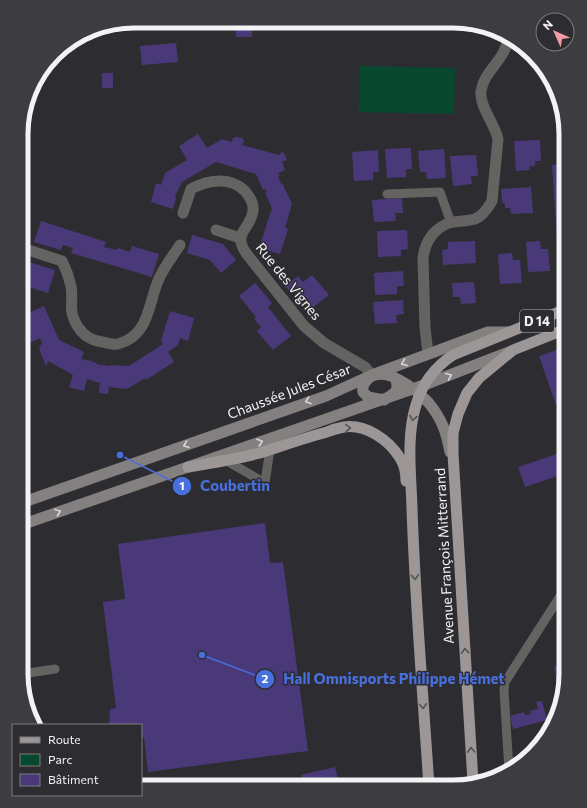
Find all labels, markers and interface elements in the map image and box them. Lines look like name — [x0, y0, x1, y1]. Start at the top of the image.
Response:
north arrow — [535, 12, 575, 52]
text: N — [540, 17, 555, 32]
street label: Rue des Vignes — [253, 239, 325, 323]
road number: D 14 — [520, 310, 554, 332]
one-way arrow — [401, 358, 408, 366]
street label: Chaussée Jules César — [225, 359, 354, 422]
one-way arrow — [445, 372, 452, 380]
one-way arrow — [305, 397, 312, 405]
one-way arrow — [409, 415, 418, 422]
one-way arrow — [345, 423, 351, 432]
one-way arrow — [257, 439, 264, 447]
one-way arrow — [183, 440, 190, 449]
street label: Avenue François Mitterrand — [431, 468, 457, 644]
callout: Coubertin — [172, 472, 278, 499]
text: Coubertin — [200, 476, 270, 494]
text: 1 — [179, 478, 185, 492]
one-way arrow — [54, 508, 61, 517]
one-way arrow — [411, 574, 420, 580]
one-way arrow — [460, 648, 469, 654]
callout: Hall Omnisports Philippe Hémet — [255, 665, 512, 692]
text: Hall Omnisports Philippe Hémet — [283, 669, 505, 687]
text: 2 — [262, 671, 269, 685]
one-way arrow — [419, 703, 428, 709]
legend — [12, 724, 142, 796]
text: Route — [48, 732, 81, 746]
one-way arrow — [466, 747, 475, 753]
text: Parc — [48, 752, 72, 766]
text: Bâtiment — [48, 772, 99, 786]

